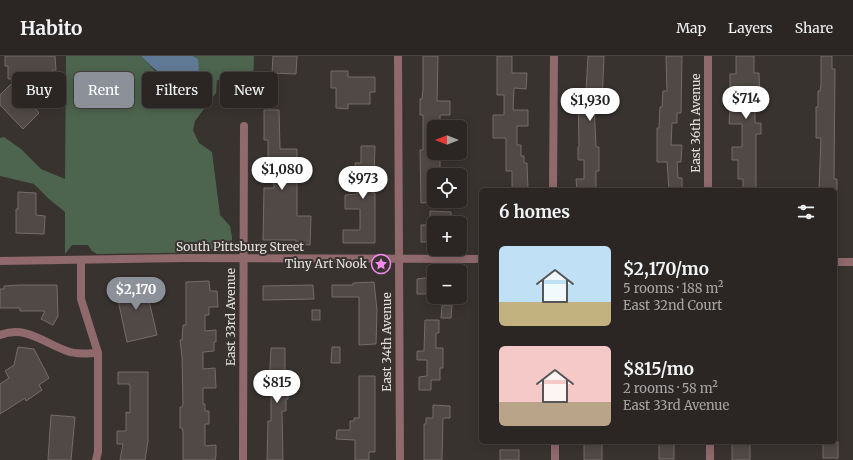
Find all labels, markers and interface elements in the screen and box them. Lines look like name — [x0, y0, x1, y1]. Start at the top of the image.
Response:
text: Habito — [20, 16, 82, 40]
text: Map — [676, 19, 706, 37]
text: Layers — [728, 19, 773, 37]
text: Share — [795, 19, 833, 37]
chip: Buy — [12, 72, 66, 108]
chip: Rent — [74, 72, 134, 108]
chip: Filters — [142, 72, 212, 108]
chip: New — [220, 72, 278, 108]
street label: East 36th Avenue — [688, 73, 703, 173]
pin: $714 — [722, 86, 770, 120]
pin: $1,930 — [557, 88, 623, 122]
text: $714 — [731, 90, 761, 107]
text: $1,930 — [570, 92, 610, 109]
north arrow — [427, 120, 467, 160]
map controls — [427, 120, 467, 304]
pin: $1,080 — [249, 157, 315, 191]
text: $1,080 — [261, 161, 303, 178]
pin: $973 — [339, 166, 387, 200]
button: locate — [427, 168, 467, 208]
text: $973 — [348, 170, 378, 187]
text: 6 homes — [499, 201, 570, 223]
icon: filters — [795, 201, 817, 223]
button: + — [427, 216, 467, 256]
street label: South Pittsburg Street — [176, 239, 304, 254]
place icon: Tiny Art Nook — [370, 253, 392, 275]
place label: Tiny Art Nook — [285, 256, 367, 271]
text: $2,170/mo — [623, 258, 709, 280]
icon: home — [531, 262, 579, 310]
button: − — [427, 264, 467, 304]
street label: East 33rd Avenue — [223, 268, 238, 366]
pin: $2,170 — [103, 277, 169, 311]
text: 5 rooms · 188 m² — [623, 280, 723, 297]
text: $2,170 — [116, 281, 156, 298]
street label: East 34th Avenue — [379, 292, 394, 392]
text: East 32nd Court — [623, 297, 722, 314]
text: $815/mo — [623, 358, 694, 380]
icon: home — [531, 362, 579, 410]
pin: $815 — [253, 370, 301, 404]
text: $815 — [262, 374, 292, 391]
text: 2 rooms · 58 m² — [623, 380, 718, 397]
text: East 33rd Avenue — [623, 397, 729, 414]

